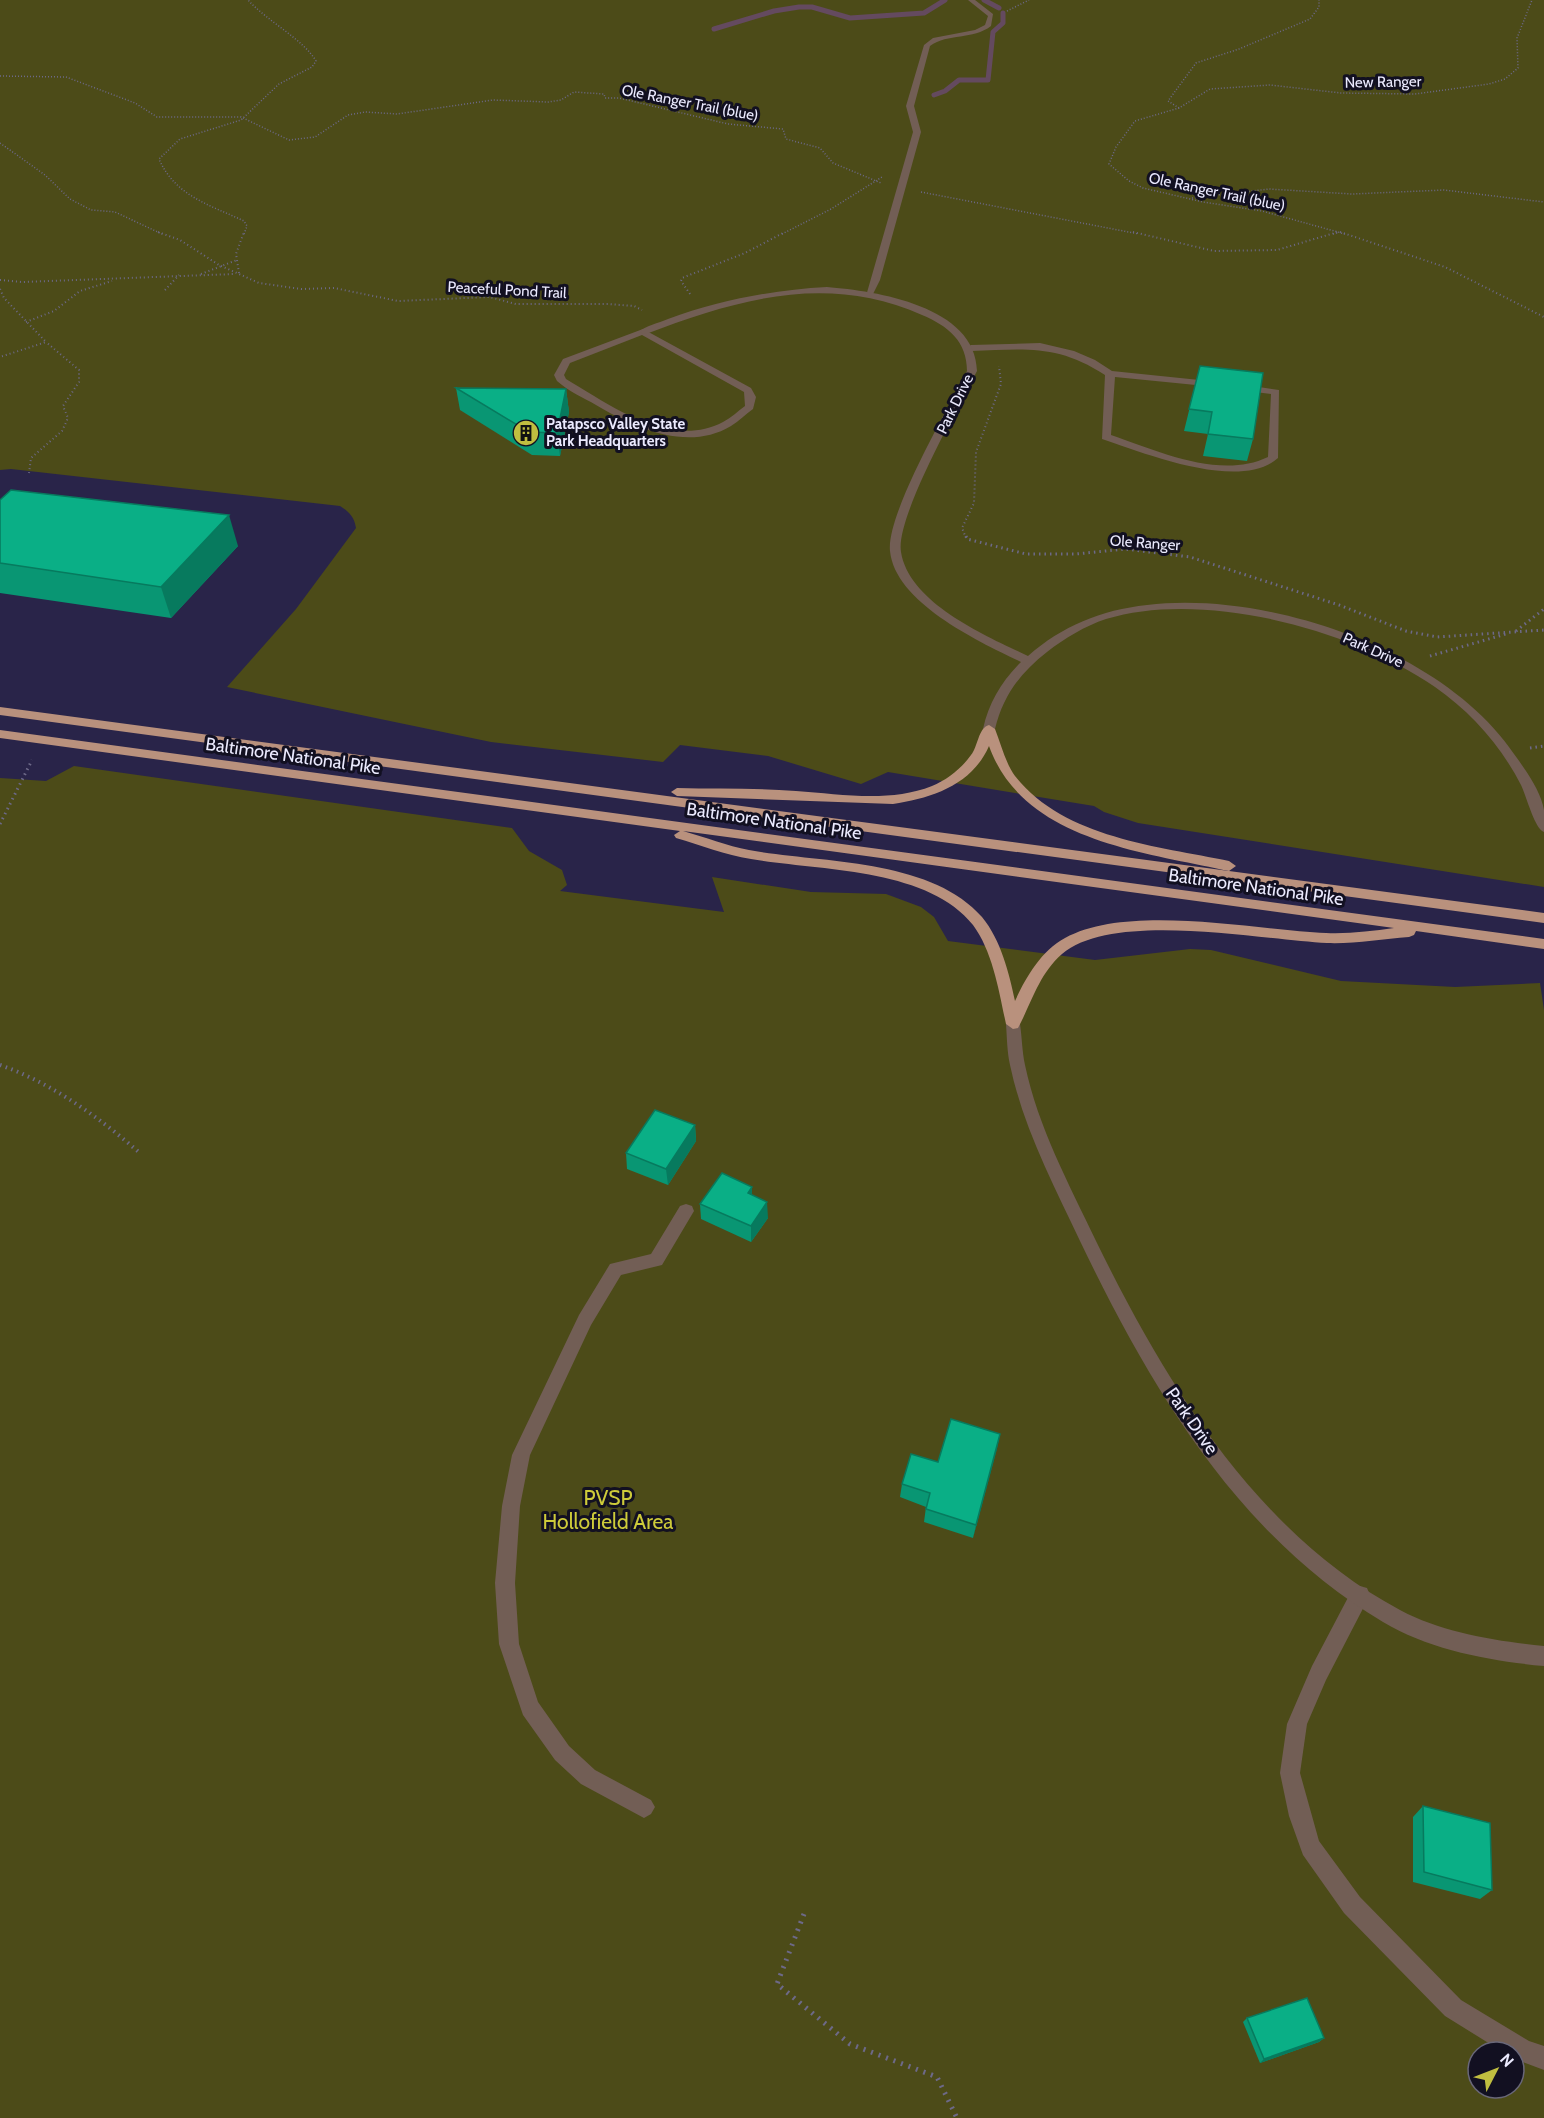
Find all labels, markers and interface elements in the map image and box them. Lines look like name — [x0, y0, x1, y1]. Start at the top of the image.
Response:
street label: New Ranger — [1344, 72, 1422, 92]
street label: Ole Ranger Trail (blue) — [620, 81, 760, 125]
street label: Ole Ranger Trail (blue) — [1147, 169, 1287, 215]
street label: Peaceful Pond Trail — [447, 278, 568, 302]
street label: Park Drive — [933, 371, 977, 437]
place label: Patapsco Valley State Park Headquarters — [546, 415, 686, 450]
building icon: Patapsco Valley State Park Headquarters — [511, 418, 541, 448]
street label: Ole Ranger — [1109, 532, 1181, 554]
street label: Park Drive — [1340, 629, 1406, 671]
street label: Baltimore National Pike — [204, 733, 382, 779]
street label: Baltimore National Pike — [685, 798, 863, 844]
street label: Baltimore National Pike — [1167, 864, 1345, 910]
street label: Park Drive — [1161, 1383, 1223, 1459]
park label: PVSP Hollofield Area — [543, 1485, 673, 1534]
north arrow — [1466, 2040, 1526, 2100]
text: N — [1496, 2050, 1518, 2071]

